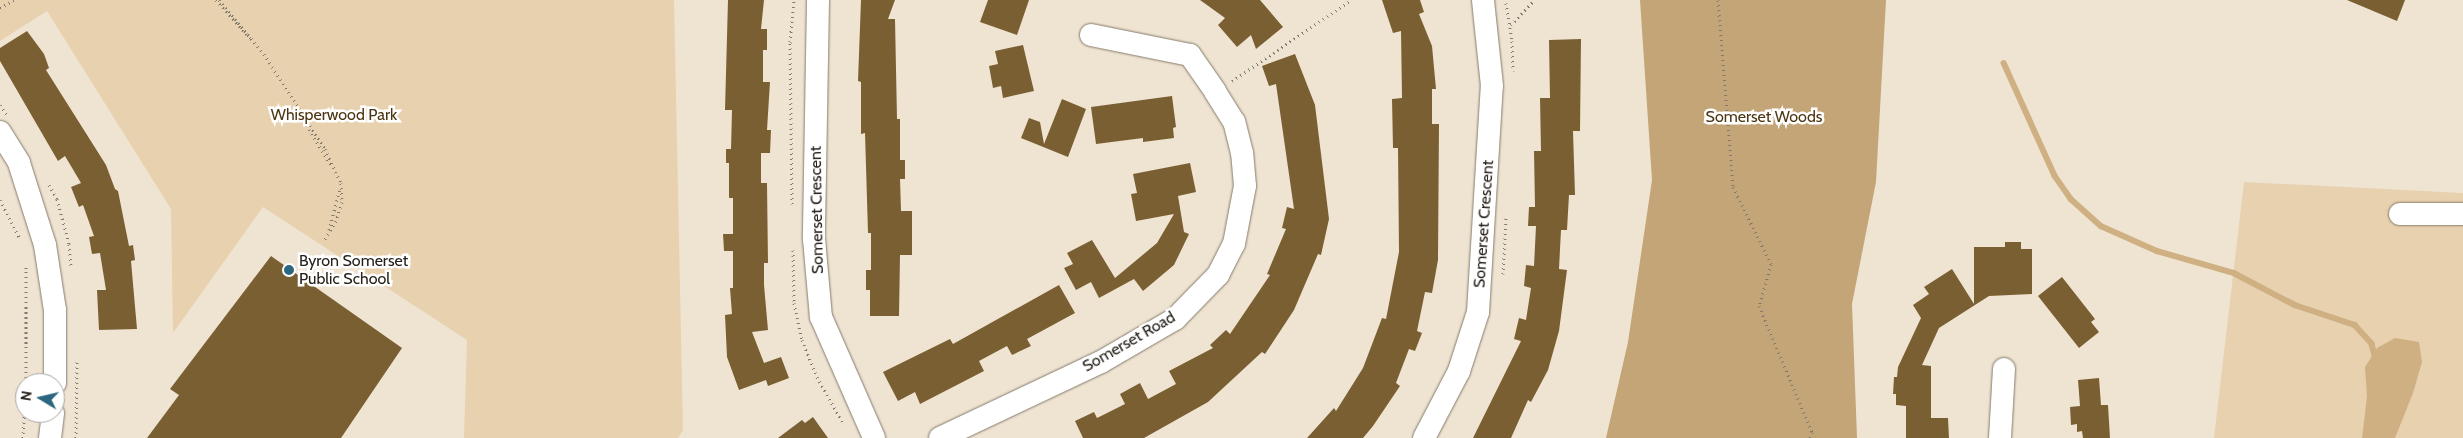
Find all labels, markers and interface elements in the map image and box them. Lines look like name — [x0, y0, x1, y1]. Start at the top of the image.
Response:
park label: Whisperwood Park — [271, 105, 397, 125]
park label: Somerset Woods — [1706, 107, 1822, 127]
street label: Somerset Crescent — [806, 146, 828, 274]
street label: Somerset Crescent — [1470, 159, 1498, 289]
place label: Byron Somerset Public School — [299, 251, 408, 289]
marker: Byron Somerset Public School — [283, 264, 295, 276]
street label: Somerset Road — [1079, 308, 1179, 376]
north arrow — [15, 373, 65, 423]
text: N — [17, 390, 36, 402]

